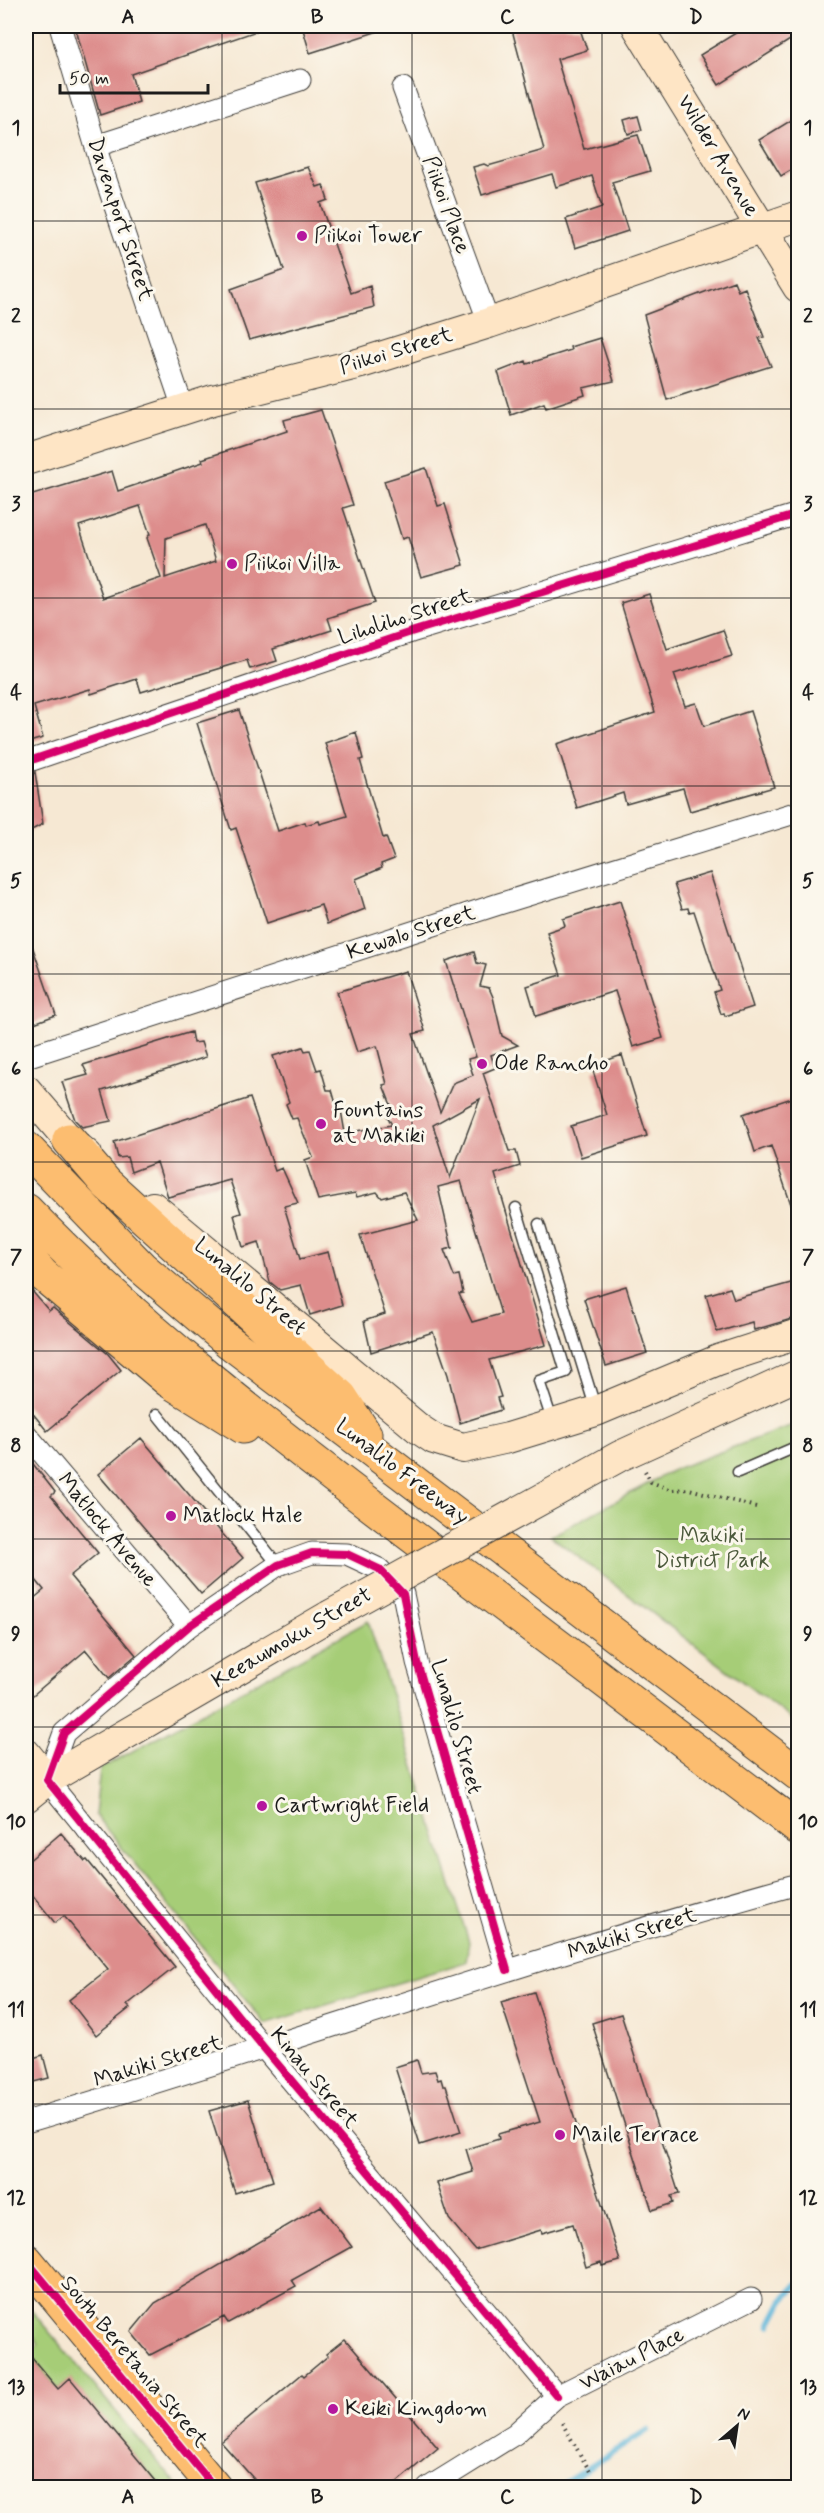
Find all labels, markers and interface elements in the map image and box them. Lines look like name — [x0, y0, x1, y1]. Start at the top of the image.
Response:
text: A — [121, 4, 135, 31]
text: B — [311, 4, 324, 31]
text: C — [500, 4, 515, 31]
text: D — [689, 4, 703, 31]
scale bar — [60, 57, 208, 95]
text: 50 m — [69, 67, 109, 91]
street label: Wilder Avenue — [670, 90, 766, 222]
text: 1 — [12, 115, 20, 142]
text: 1 — [804, 115, 812, 142]
street label: Davenport Street — [80, 134, 160, 304]
street label: Piikoi Place — [415, 152, 477, 258]
place label: Piikoi Tower — [314, 222, 423, 250]
marker: Piikoi Tower — [295, 229, 309, 243]
text: 2 — [11, 303, 21, 330]
text: 2 — [803, 303, 813, 330]
street label: Piikoi Street — [336, 321, 456, 381]
text: 3 — [11, 491, 21, 518]
text: 3 — [803, 491, 813, 518]
place label: Piikoi Villa — [244, 550, 341, 578]
marker: Piikoi Villa — [225, 557, 239, 571]
street label: Liholiho Street — [335, 582, 475, 652]
text: 4 — [10, 680, 22, 707]
text: 4 — [802, 680, 814, 707]
text: 5 — [10, 868, 22, 895]
text: 5 — [802, 868, 814, 895]
street label: Kewalo Street — [343, 899, 479, 967]
place label: Ode Rancho — [494, 1050, 608, 1078]
text: 6 — [11, 1056, 21, 1083]
text: 6 — [803, 1056, 813, 1083]
marker: Ode Rancho — [475, 1057, 489, 1071]
place label: Fountains at Makiki — [333, 1097, 425, 1150]
marker: Fountains at Makiki — [314, 1117, 328, 1131]
street label: Lunalilo Street — [188, 1232, 312, 1342]
text: 7 — [10, 1244, 22, 1271]
text: 7 — [802, 1244, 814, 1271]
street label: Lunalilo Freeway — [330, 1413, 474, 1531]
text: 8 — [10, 1433, 22, 1460]
text: 8 — [802, 1433, 814, 1460]
street label: Matlock Avenue — [51, 1467, 163, 1593]
place label: Matlock Hale — [183, 1502, 303, 1530]
marker: Matlock Hale — [164, 1509, 178, 1523]
park label: Makiki District Park — [654, 1522, 770, 1575]
street label: Keeaumoku Street — [207, 1581, 377, 1695]
text: 9 — [11, 1621, 21, 1648]
text: 9 — [803, 1621, 813, 1648]
street label: Lunalilo Street — [423, 1657, 489, 1797]
place label: Cartwright Field — [274, 1792, 429, 1823]
marker: Cartwright Field — [255, 1799, 269, 1813]
text: 10 — [6, 1809, 26, 1836]
text: 10 — [798, 1809, 818, 1836]
street label: Makiki Street — [564, 1901, 700, 1967]
text: 11 — [7, 1997, 25, 2024]
text: 11 — [799, 1997, 817, 2024]
street label: Kinau Street — [263, 2022, 365, 2135]
street label: Makiki Street — [90, 2029, 226, 2095]
place label: Maile Terrace — [572, 2121, 699, 2149]
marker: Maile Terrace — [553, 2128, 567, 2142]
text: 12 — [6, 2185, 26, 2212]
text: 12 — [798, 2185, 818, 2212]
street label: South Beretania Street — [54, 2270, 214, 2454]
street label: Waiau Place — [575, 2321, 689, 2397]
text: 13 — [7, 2374, 25, 2401]
text: 13 — [799, 2374, 817, 2401]
place label: Keiki Kingdom — [345, 2395, 487, 2424]
north arrow — [707, 2396, 767, 2456]
marker: Keiki Kingdom — [326, 2402, 340, 2416]
text: N — [734, 2402, 753, 2426]
text: A — [121, 2484, 135, 2511]
text: B — [311, 2484, 324, 2511]
text: C — [500, 2484, 515, 2511]
text: D — [689, 2484, 703, 2511]

